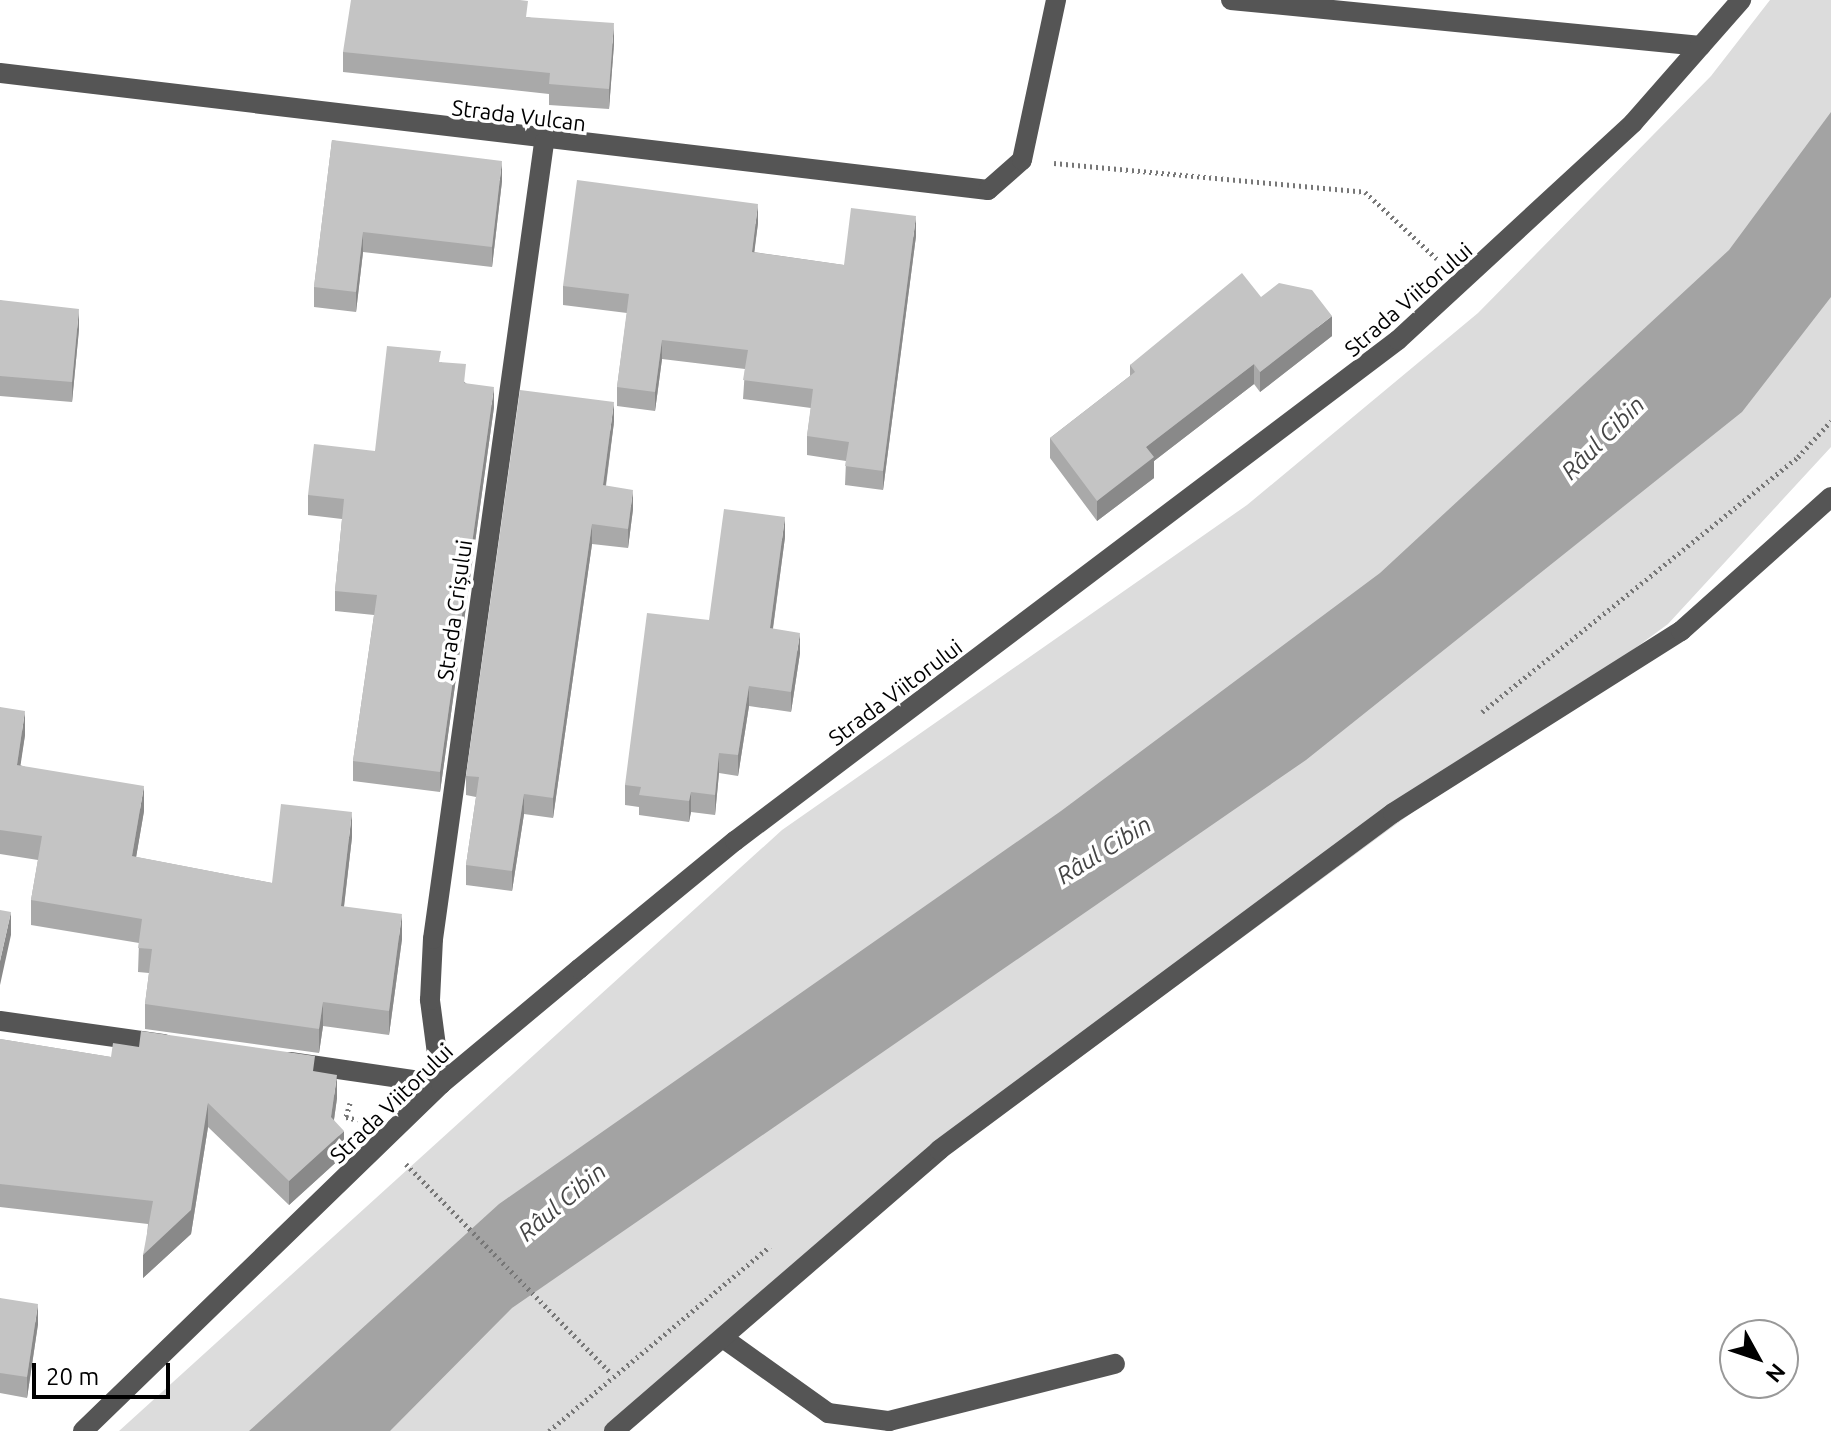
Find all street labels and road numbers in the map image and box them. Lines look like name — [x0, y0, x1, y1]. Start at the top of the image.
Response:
street label: Strada Vulcan — [450, 94, 588, 136]
street label: Strada Viitorului — [1339, 236, 1477, 362]
street label: Strada Crișului — [431, 538, 477, 682]
street label: Strada Viitorului — [823, 633, 967, 751]
street label: Strada Viitorului — [324, 1038, 458, 1168]

